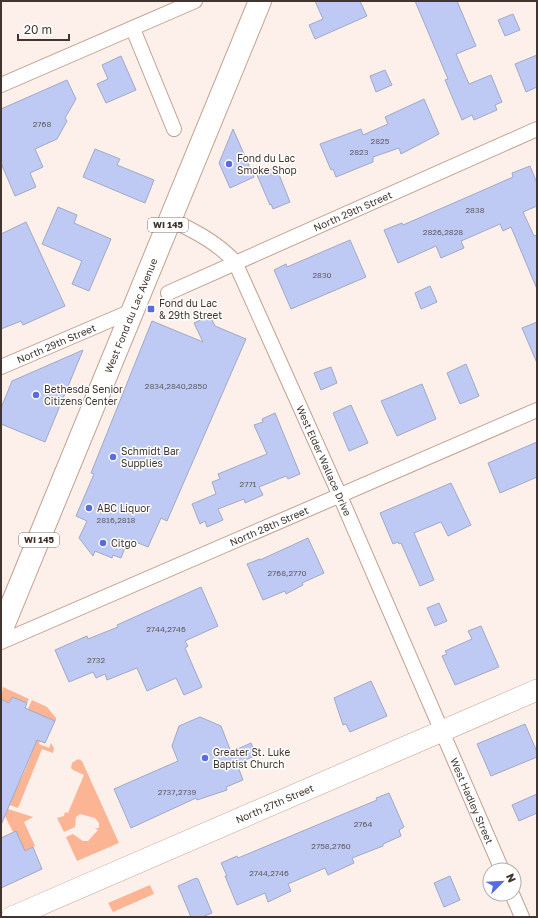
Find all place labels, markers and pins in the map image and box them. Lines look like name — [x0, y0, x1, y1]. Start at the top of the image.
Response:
place label: Fond du Lac Smoke Shop — [237, 152, 297, 176]
marker: Fond du Lac Smoke Shop — [224, 159, 234, 169]
place label: Fond du Lac & 29th Street — [159, 297, 222, 321]
marker: Fond du Lac & 29th Street — [146, 304, 156, 314]
place label: Bethesda Senior Citizens Center — [44, 383, 123, 407]
marker: Bethesda Senior Citizens Center — [31, 390, 41, 400]
place label: Schmidt Bar Supplies — [121, 445, 180, 469]
marker: Schmidt Bar Supplies — [108, 452, 118, 462]
place label: ABC Liquor — [97, 502, 150, 514]
marker: ABC Liquor — [84, 503, 94, 513]
place label: Citgo — [111, 537, 137, 549]
marker: Citgo — [98, 538, 108, 548]
place label: Greater St. Luke Baptist Church — [213, 746, 290, 770]
marker: Greater St. Luke Baptist Church — [200, 753, 210, 763]

